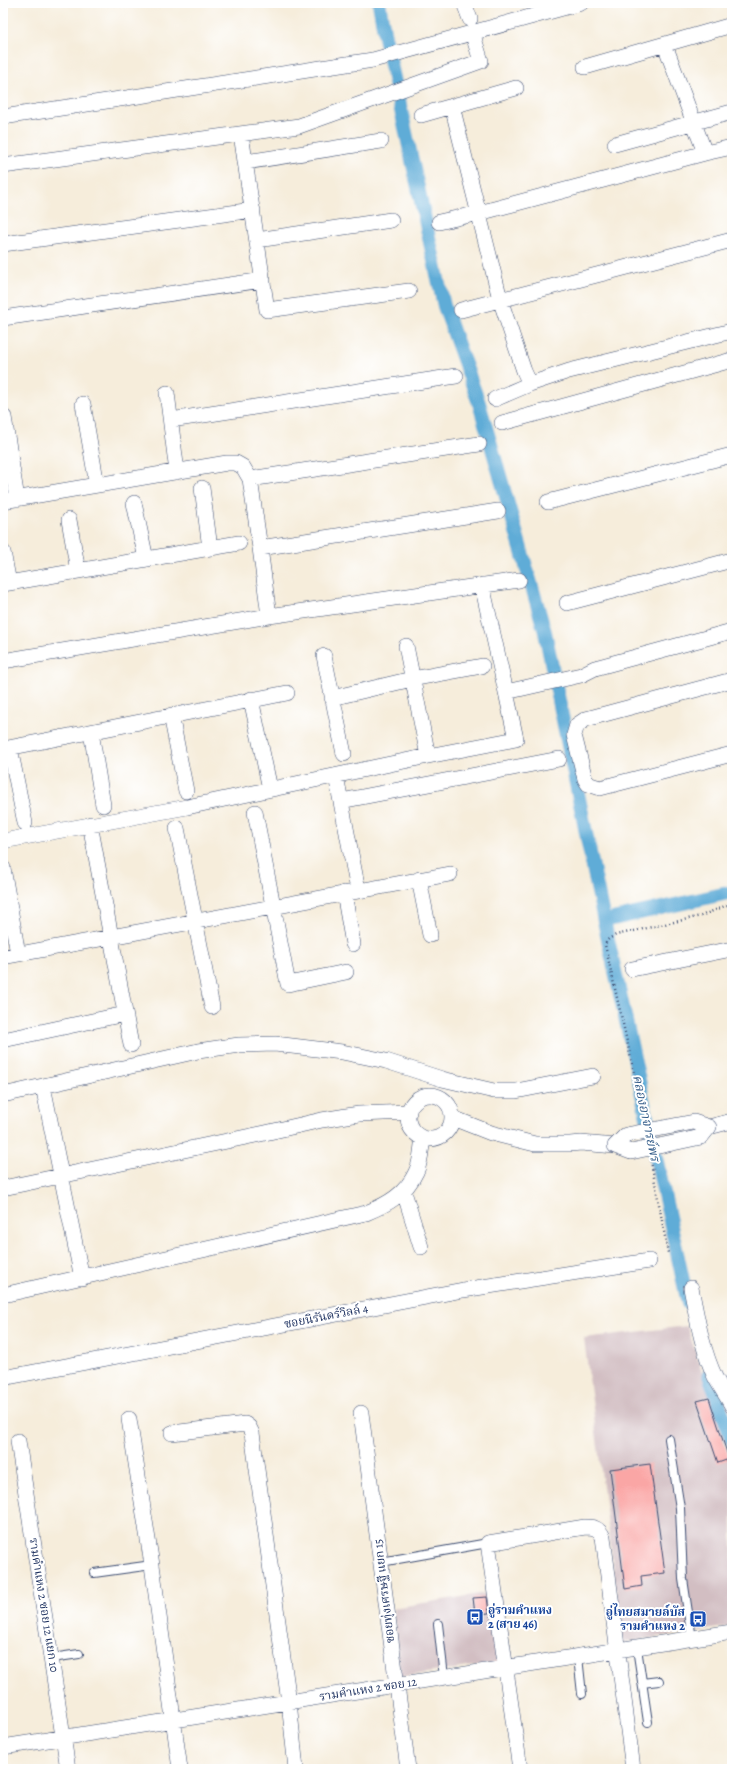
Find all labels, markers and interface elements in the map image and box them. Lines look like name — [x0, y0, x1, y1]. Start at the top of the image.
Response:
water label: คลองอาจารย์พร — [629, 1073, 664, 1164]
street label: ซอยนิรันดร์วิลล์ 4 — [283, 1300, 370, 1332]
street label: รามคำแหง 2 ซอย 12 แยก 10 — [25, 1536, 63, 1674]
street label: ซอยทุ่งเศรษฐี แยก 15 — [370, 1538, 398, 1644]
place label: อู่รามคำแหง 2 (สาย 46) — [488, 1602, 552, 1632]
place label: อู่ไทยสมายล์บัส รามคำแหง 2 — [606, 1603, 686, 1634]
bus stop icon: อู่รามคำแหง 2 (สาย 46) — [465, 1607, 485, 1627]
bus stop icon: อู่ไทยสมายล์บัส รามคำแหง 2 — [688, 1609, 708, 1629]
street label: รามคำแหง 2 ซอย 12 — [318, 1673, 418, 1705]

